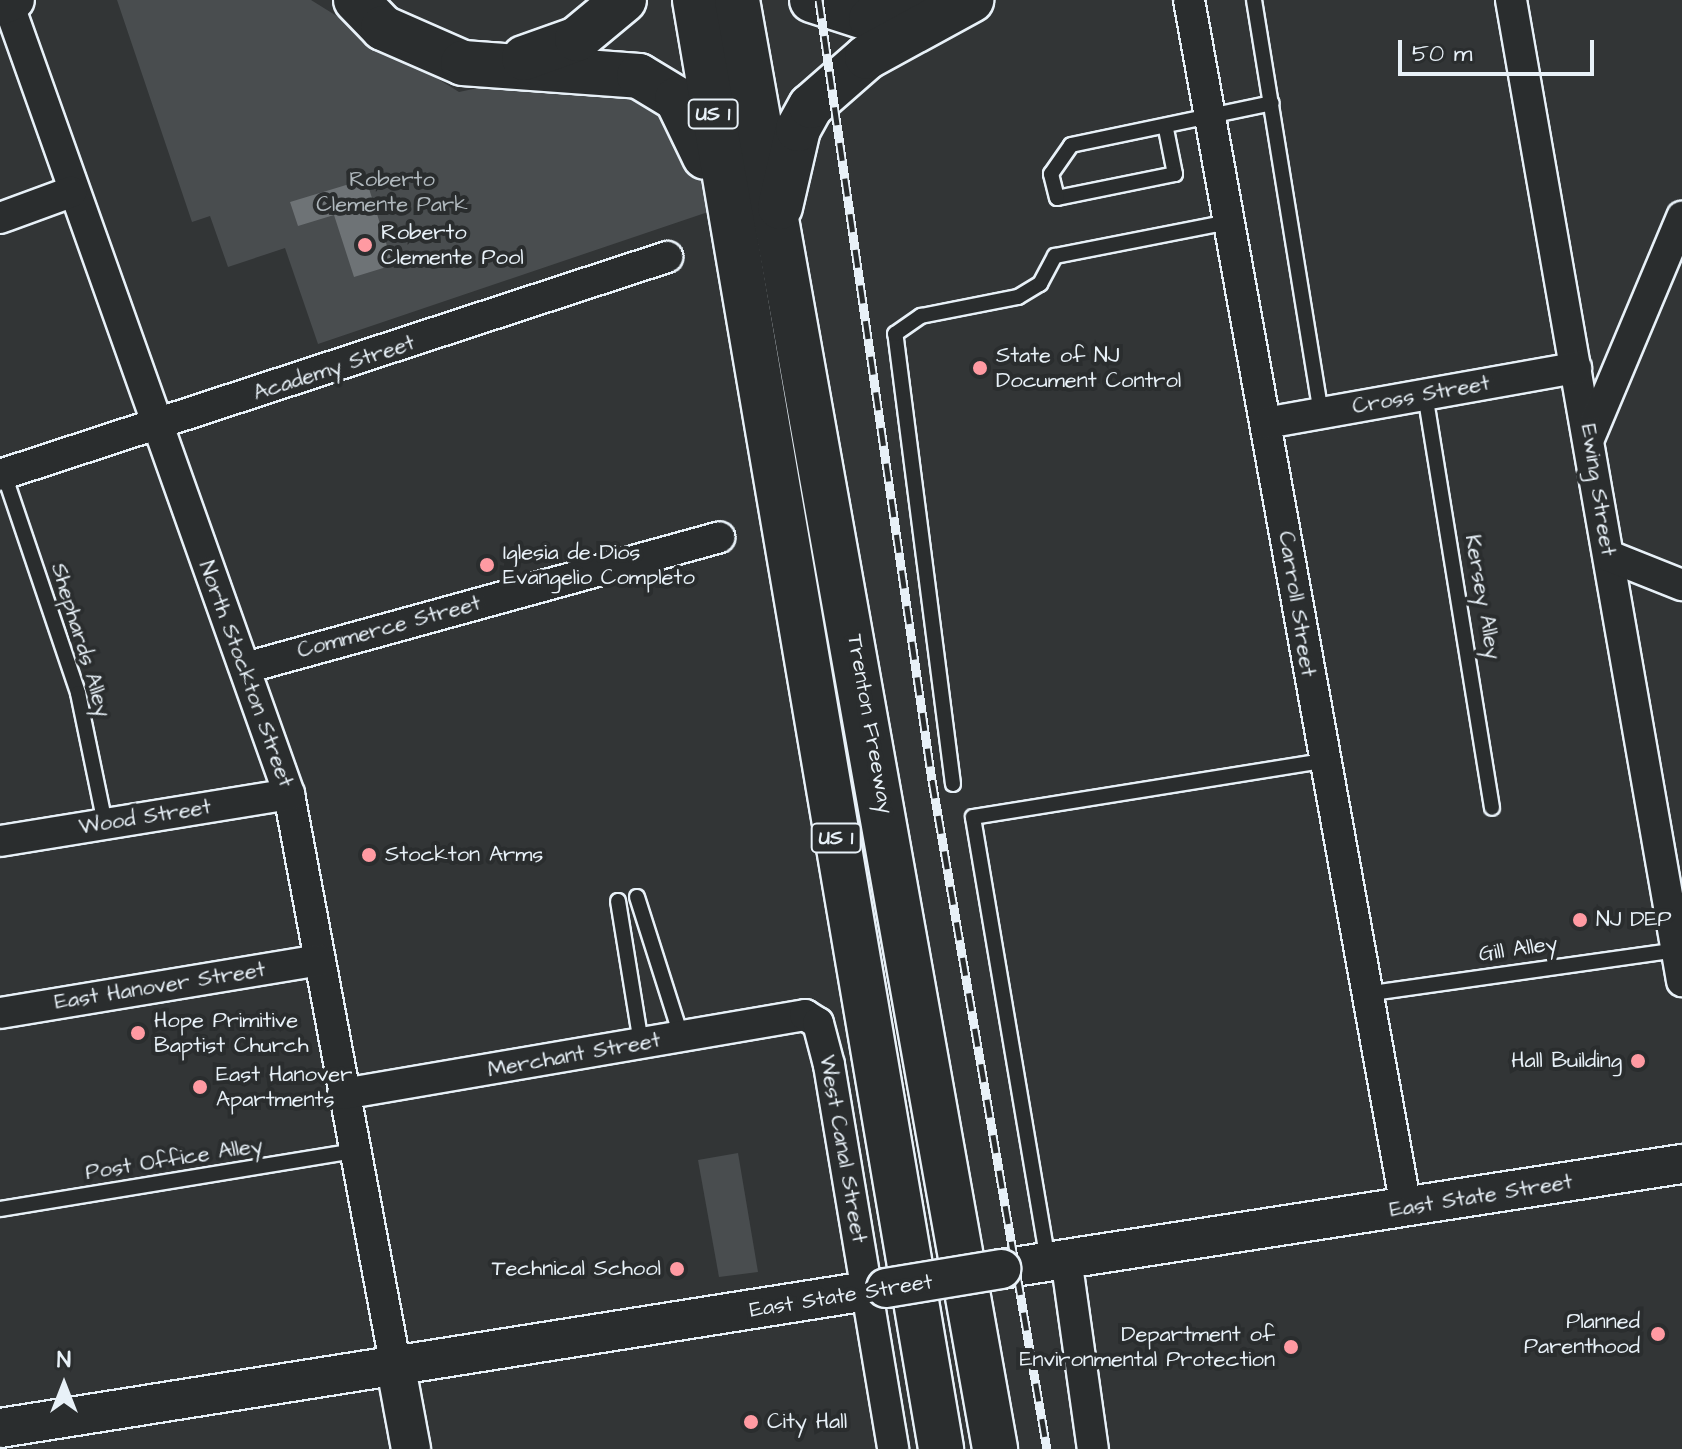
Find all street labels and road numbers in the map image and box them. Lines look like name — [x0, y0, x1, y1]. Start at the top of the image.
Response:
road number: US 1 — [687, 98, 739, 130]
street label: Academy Street — [250, 329, 418, 407]
street label: Cross Street — [1350, 370, 1492, 420]
street label: Ewing Street — [1575, 422, 1621, 558]
street label: Carroll Street — [1272, 529, 1322, 679]
street label: Kersey Alley — [1459, 533, 1507, 661]
street label: North Stockton Street — [193, 557, 299, 791]
street label: Shephards Alley — [45, 560, 117, 720]
street label: Commerce Street — [294, 590, 484, 664]
street label: Trenton Freeway — [841, 632, 899, 816]
street label: Wood Street — [77, 794, 213, 840]
road number: US 1 — [810, 822, 862, 854]
street label: Gill Alley — [1477, 930, 1559, 968]
street label: East Hanover Street — [53, 956, 267, 1016]
street label: Merchant Street — [486, 1027, 662, 1083]
street label: West Canal Street — [813, 1053, 873, 1245]
street label: Post Office Alley — [84, 1132, 264, 1186]
street label: East State Street — [1388, 1169, 1574, 1223]
street label: East State Street — [748, 1269, 934, 1323]

